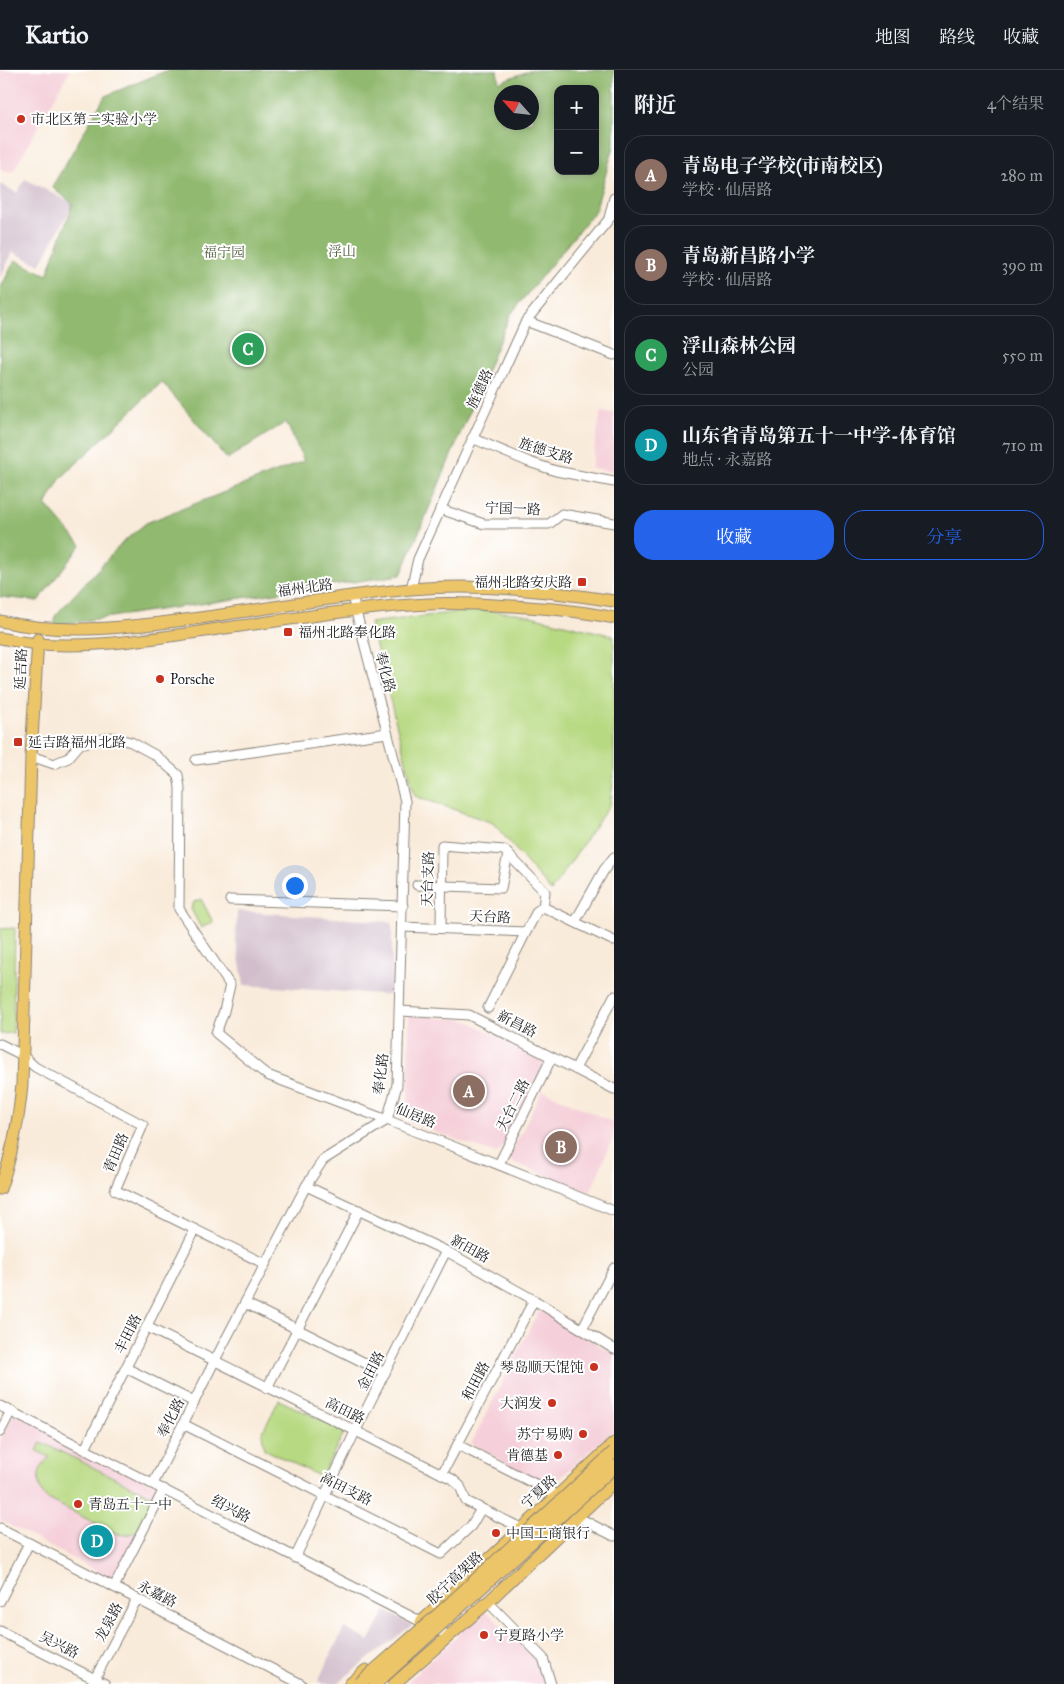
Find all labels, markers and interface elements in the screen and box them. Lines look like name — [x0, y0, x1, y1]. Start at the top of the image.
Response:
text: Kartio — [25, 20, 88, 50]
text: 地图 — [875, 26, 911, 48]
text: 路线 — [939, 26, 975, 48]
text: 收藏 — [1003, 26, 1039, 48]
north arrow — [494, 85, 539, 130]
map controls — [554, 85, 599, 175]
button: + — [554, 85, 599, 130]
text: 附近 — [634, 92, 676, 118]
text: 4个结果 — [987, 94, 1044, 113]
place label: 市北区第二实验小学 — [31, 111, 157, 128]
marker: 市北区第二实验小学 — [15, 113, 27, 125]
button: − — [554, 130, 599, 175]
text: 青岛电子学校(市南校区) — [682, 154, 883, 177]
text: A — [646, 166, 656, 185]
text: 280 m — [1000, 166, 1043, 185]
text: 学校 · 仙居路 — [682, 180, 772, 199]
park label: 浮山 — [328, 243, 356, 260]
park label: 福宁园 — [203, 244, 245, 261]
text: 青岛新昌路小学 — [682, 244, 815, 267]
text: B — [646, 256, 656, 275]
text: 390 m — [1002, 256, 1043, 275]
text: 学校 · 仙居路 — [682, 270, 772, 289]
pin: C — [232, 330, 264, 368]
text: 浮山森林公园 — [682, 334, 796, 357]
text: C — [646, 346, 656, 365]
text: 550 m — [1002, 346, 1043, 365]
text: 公园 — [682, 360, 714, 379]
street label: 旌德路 — [463, 366, 497, 412]
text: 山东省青岛第五十一中学-体育馆 — [682, 424, 956, 447]
street label: 旌德支路 — [517, 434, 575, 468]
text: D — [645, 436, 657, 455]
text: 710 m — [1002, 436, 1043, 455]
text: 地点 · 永嘉路 — [682, 450, 772, 469]
street label: 宁国一路 — [485, 500, 541, 518]
button: 收藏 — [634, 510, 834, 560]
button: 分享 — [844, 510, 1044, 560]
place label: 福州北路安庆路 — [474, 574, 572, 591]
street label: 福州北路 — [276, 576, 334, 600]
marker: 福州北路安庆路 — [576, 576, 588, 588]
place label: 福州北路奉化路 — [298, 624, 396, 641]
marker: 福州北路奉化路 — [282, 626, 294, 638]
street label: 延吉路 — [11, 648, 31, 690]
street label: 奉化路 — [371, 650, 399, 694]
place label: Porsche — [170, 671, 215, 688]
marker: Porsche — [154, 673, 166, 685]
place label: 延吉路福州北路 — [28, 734, 126, 751]
marker: 延吉路福州北路 — [12, 736, 24, 748]
street label: 天台支路 — [419, 851, 437, 907]
your location — [282, 873, 308, 899]
street label: 天台路 — [469, 907, 511, 927]
street label: 新昌路 — [494, 1007, 540, 1041]
street label: 奉化路 — [370, 1052, 392, 1096]
pin: A — [453, 1072, 485, 1110]
street label: 天台二路 — [493, 1076, 533, 1134]
street label: 仙居路 — [393, 1100, 439, 1132]
pin: B — [545, 1128, 577, 1166]
street label: 青田路 — [100, 1130, 132, 1176]
street label: 新田路 — [448, 1231, 492, 1267]
street label: 丰田路 — [111, 1311, 145, 1357]
street label: 金田路 — [354, 1348, 388, 1394]
street label: 和田路 — [459, 1358, 493, 1404]
place label: 琴岛顺天馄饨 — [500, 1359, 584, 1376]
marker: 琴岛顺天馄饨 — [588, 1361, 600, 1373]
street label: 高田路 — [322, 1394, 368, 1428]
street label: 奉化路 — [154, 1395, 188, 1441]
place label: 大润发 — [500, 1395, 542, 1412]
marker: 大润发 — [546, 1397, 558, 1409]
place label: 苏宁易购 — [517, 1426, 573, 1443]
marker: 苏宁易购 — [577, 1428, 589, 1440]
place label: 肯德基 — [506, 1447, 548, 1464]
marker: 肯德基 — [552, 1449, 564, 1461]
street label: 高田支路 — [317, 1469, 375, 1509]
street label: 宁夏路 — [518, 1472, 560, 1512]
street label: 绍兴路 — [208, 1492, 254, 1526]
place label: 青岛五十一中 — [88, 1496, 172, 1513]
marker: 青岛五十一中 — [72, 1498, 84, 1510]
pin: D — [81, 1522, 113, 1560]
place label: 中国工商银行 — [506, 1525, 590, 1542]
marker: 中国工商银行 — [490, 1527, 502, 1539]
street label: 胶宁高架路 — [424, 1548, 486, 1608]
street label: 永嘉路 — [134, 1577, 180, 1611]
street label: 龙泉路 — [92, 1599, 126, 1645]
place label: 宁夏路小学 — [494, 1627, 564, 1644]
street label: 吴兴路 — [36, 1628, 82, 1662]
marker: 宁夏路小学 — [478, 1629, 490, 1641]

